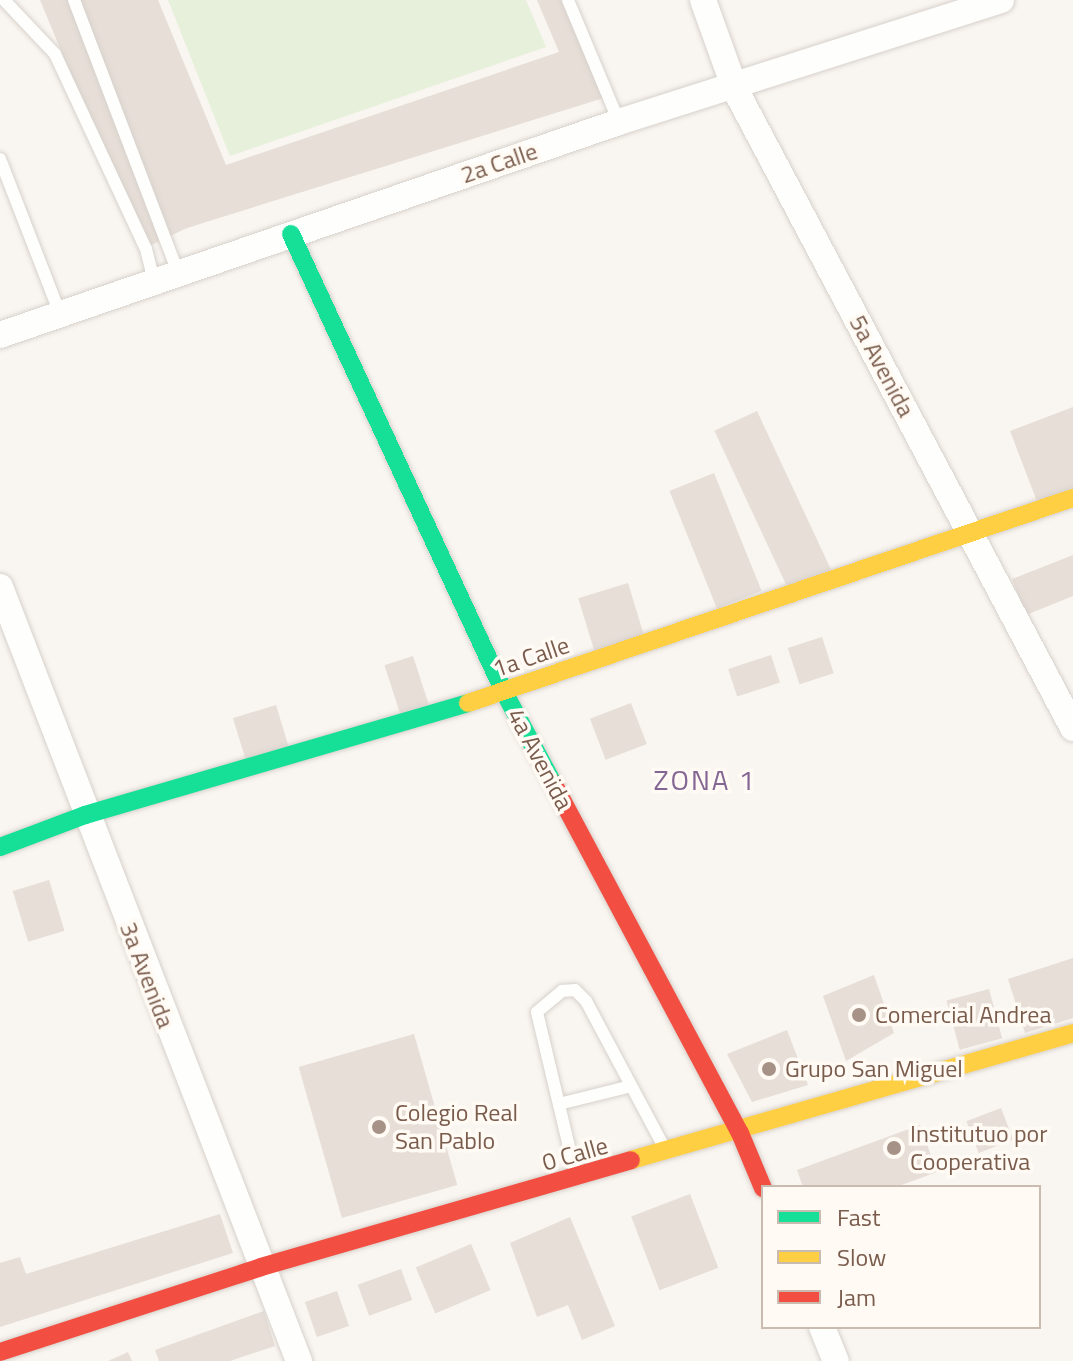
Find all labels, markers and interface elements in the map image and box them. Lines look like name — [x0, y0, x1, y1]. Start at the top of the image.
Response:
street label: 2a Calle — [457, 137, 541, 189]
street label: 5a Avenida — [843, 310, 921, 422]
street label: 1a Calle — [489, 631, 573, 683]
street label: 4a Avenida — [501, 703, 579, 815]
district label: ZONA 1 — [654, 763, 756, 797]
street label: 3a Avenida — [114, 918, 180, 1032]
place label: Comercial Andrea — [875, 1001, 1051, 1029]
marker: Comercial Andrea — [850, 1006, 868, 1024]
place label: Grupo San Miguel — [785, 1055, 963, 1083]
marker: Grupo San Miguel — [760, 1060, 778, 1078]
place label: Colegio Real San Pablo — [395, 1099, 518, 1155]
marker: Colegio Real San Pablo — [370, 1118, 388, 1136]
place label: Institutuo por Cooperativa — [910, 1120, 1048, 1176]
street label: 0 Calle — [539, 1131, 611, 1177]
marker: Institutuo por Cooperativa — [885, 1139, 903, 1157]
legend — [761, 1185, 1041, 1329]
text: Fast — [837, 1199, 880, 1235]
text: Slow — [837, 1239, 886, 1275]
text: Jam — [837, 1279, 876, 1315]

